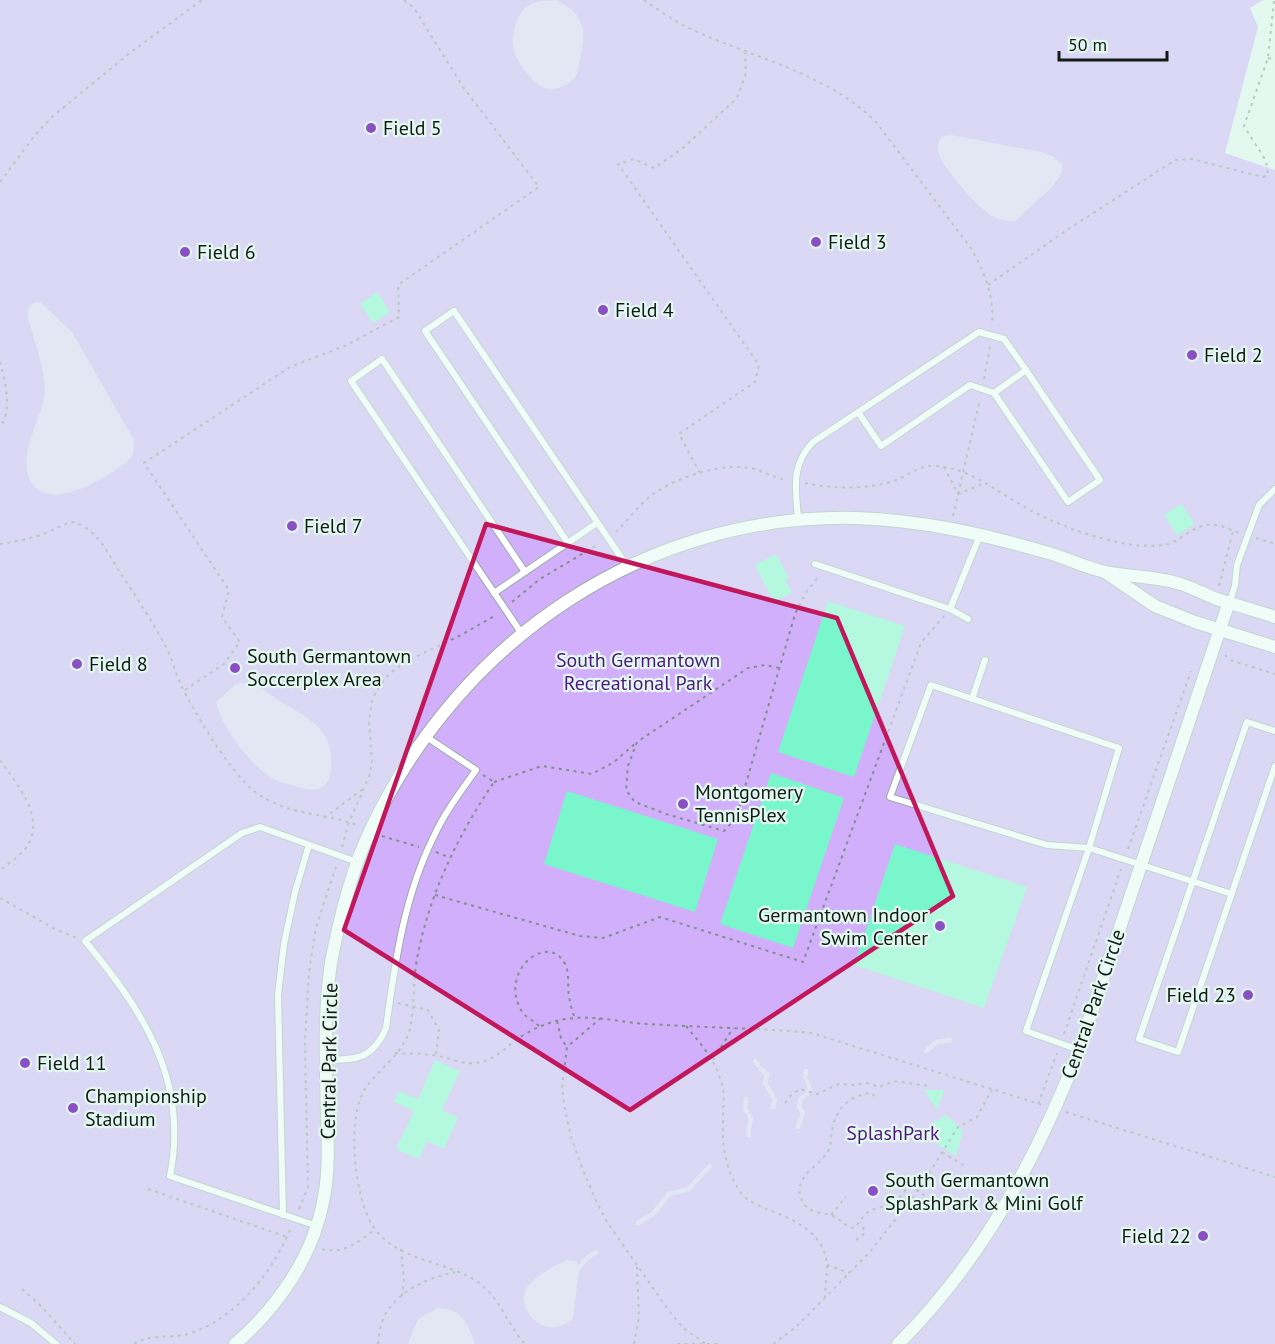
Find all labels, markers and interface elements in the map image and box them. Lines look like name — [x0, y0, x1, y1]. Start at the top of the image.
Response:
scale bar — [1059, 24, 1167, 62]
text: 50 m — [1068, 33, 1107, 56]
place label: Field 5 — [383, 115, 442, 141]
marker: Field 5 — [364, 121, 378, 135]
place label: Field 3 — [828, 229, 887, 255]
marker: Field 3 — [809, 235, 823, 249]
place label: Field 6 — [197, 239, 256, 265]
marker: Field 6 — [178, 245, 192, 259]
place label: Field 4 — [615, 297, 674, 323]
marker: Field 4 — [596, 303, 610, 317]
place label: Field 2 — [1204, 342, 1263, 368]
marker: Field 2 — [1185, 348, 1199, 362]
place label: Field 7 — [304, 513, 363, 539]
marker: Field 7 — [285, 519, 299, 533]
place label: South Germantown Soccerplex Area — [247, 643, 411, 692]
park label: South Germantown Recreational Park — [556, 647, 720, 696]
place label: Field 8 — [89, 651, 148, 677]
marker: Field 8 — [70, 657, 84, 671]
marker: South Germantown Soccerplex Area — [228, 661, 242, 675]
place label: Montgomery TennisPlex — [695, 779, 804, 828]
marker: Montgomery TennisPlex — [676, 797, 690, 811]
place label: Germantown Indoor Swim Center — [758, 902, 928, 951]
marker: Germantown Indoor Swim Center — [933, 919, 947, 933]
street label: Central Park Circle — [1055, 926, 1131, 1082]
street label: Central Park Circle — [315, 982, 343, 1140]
place label: Field 23 — [1166, 982, 1236, 1008]
marker: Field 23 — [1241, 988, 1255, 1002]
place label: Field 11 — [37, 1050, 107, 1076]
marker: Field 11 — [18, 1056, 32, 1070]
place label: Championship Stadium — [85, 1083, 207, 1132]
marker: Championship Stadium — [66, 1101, 80, 1115]
park label: SplashPark — [846, 1120, 940, 1146]
place label: South Germantown SplashPark & Mini Golf — [885, 1167, 1084, 1216]
marker: South Germantown SplashPark & Mini Golf — [866, 1184, 880, 1198]
place label: Field 22 — [1121, 1223, 1191, 1249]
marker: Field 22 — [1196, 1229, 1210, 1243]

